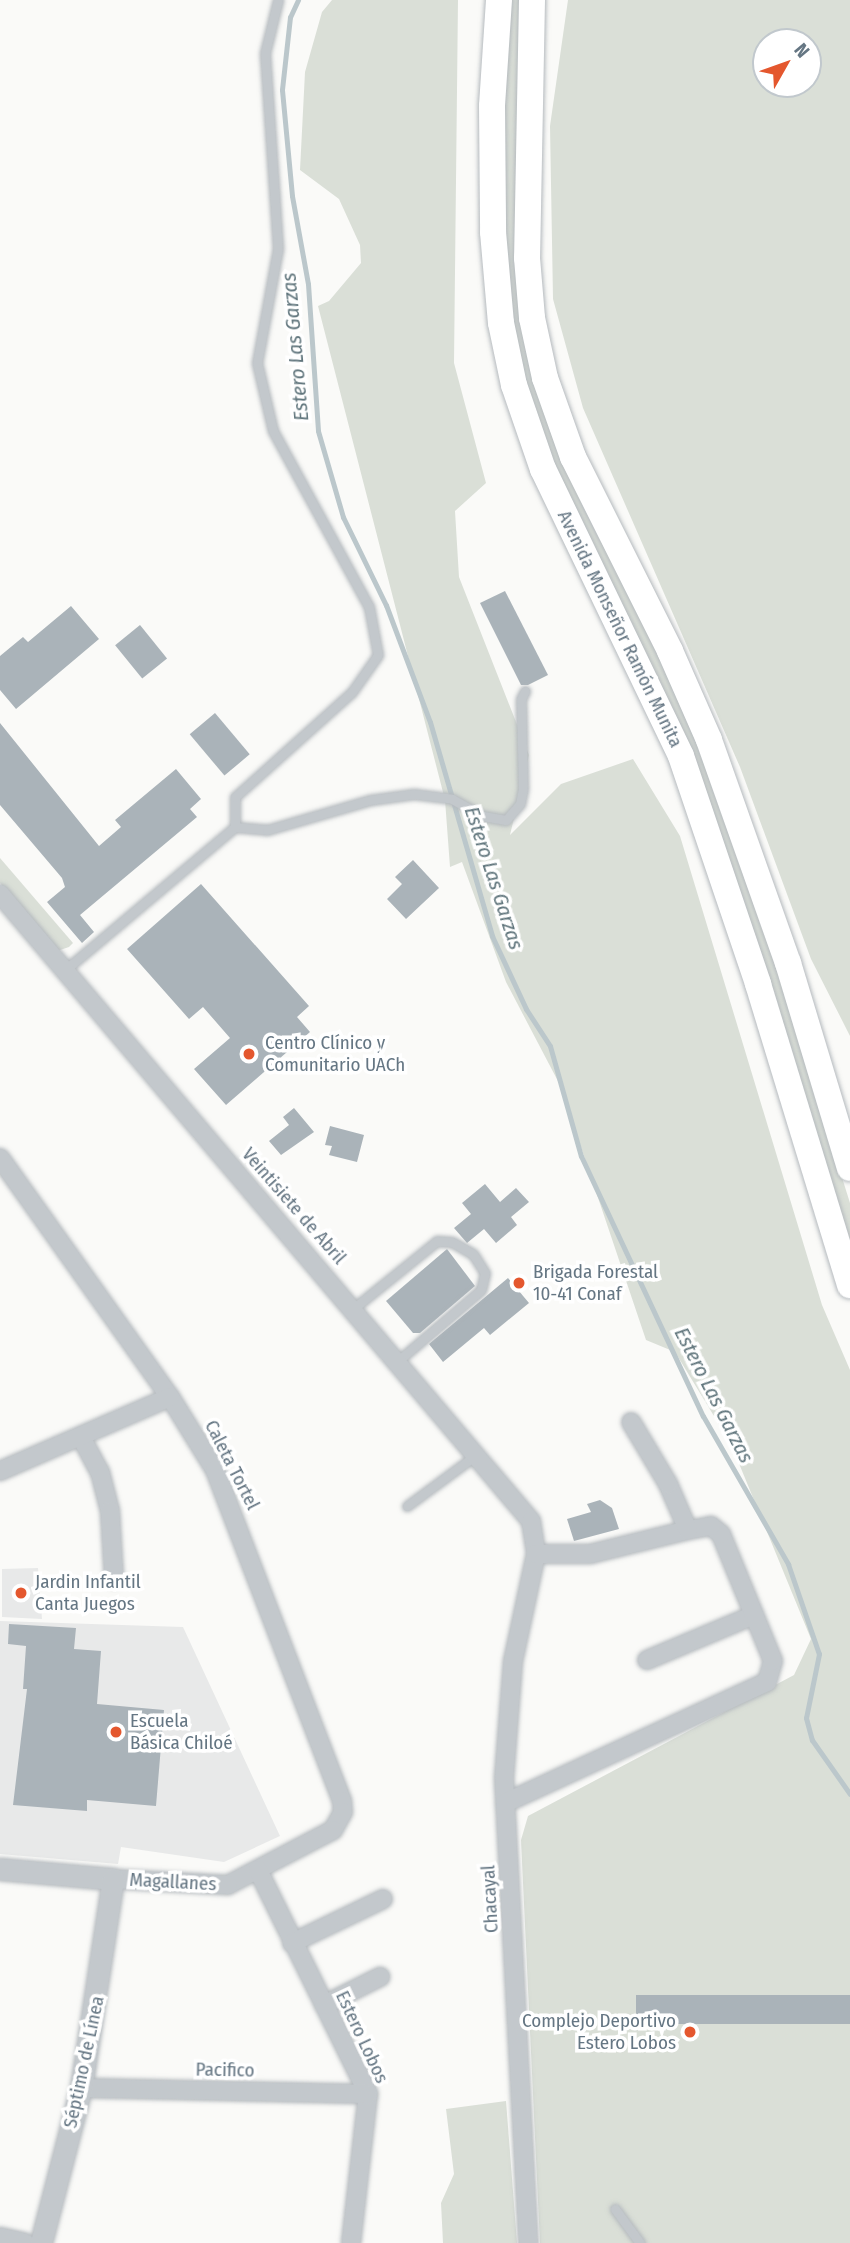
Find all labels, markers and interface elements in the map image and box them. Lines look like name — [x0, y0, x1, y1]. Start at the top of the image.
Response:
north arrow — [752, 28, 822, 98]
text: N — [789, 39, 814, 62]
water label: Estero Las Garzas — [276, 272, 314, 422]
street label: Avenida Monseñor Ramón Munita — [553, 507, 687, 751]
water label: Estero Las Garzas — [459, 803, 529, 953]
place label: Centro Clínico y Comunitario UACh — [265, 1032, 405, 1076]
marker: Centro Clínico y Comunitario UACh — [239, 1044, 259, 1064]
street label: Veintisiete de Abril — [237, 1143, 351, 1269]
place label: Brigada Forestal 10-41 Conaf — [533, 1261, 658, 1305]
marker: Brigada Forestal 10-41 Conaf — [511, 1275, 527, 1291]
water label: Estero Las Garzas — [669, 1323, 759, 1467]
street label: Caleta Tortel — [200, 1416, 264, 1514]
place label: Jardin Infantil Canta Juegos — [35, 1571, 141, 1615]
marker: Jardin Infantil Canta Juegos — [13, 1585, 29, 1601]
place label: Escuela Básica Chiloé — [130, 1710, 233, 1754]
marker: Escuela Básica Chiloé — [108, 1724, 124, 1740]
street label: Chacayal — [477, 1864, 503, 1934]
street label: Magallanes — [129, 1868, 217, 1896]
street label: Estero Lobos — [331, 1987, 393, 2087]
street label: Séptimo de Línea — [59, 1994, 109, 2130]
place label: Complejo Deportivo Estero Lobos — [522, 2010, 676, 2054]
marker: Complejo Deportivo Estero Lobos — [682, 2024, 698, 2040]
street label: Pacifico — [195, 2058, 255, 2082]

